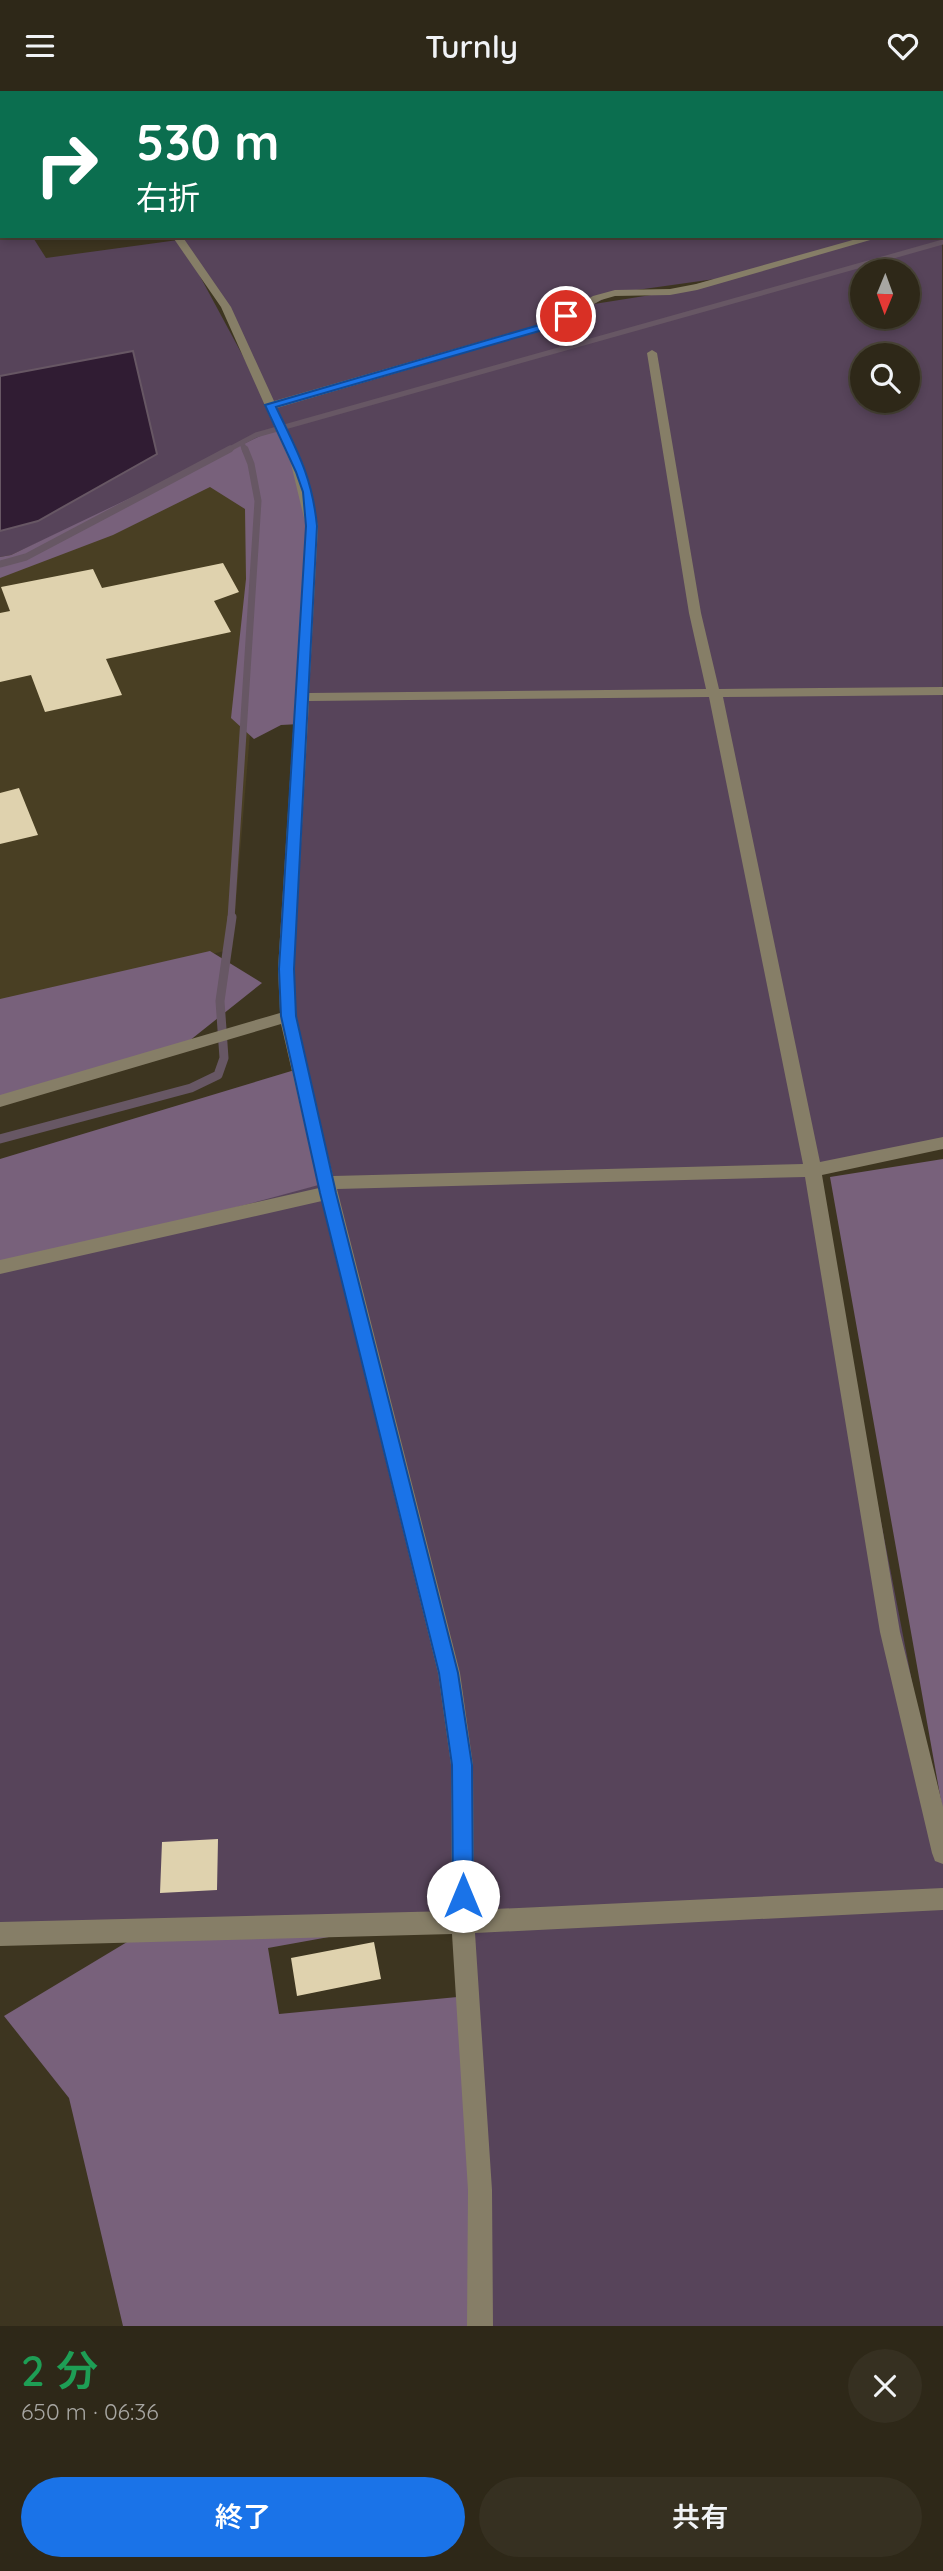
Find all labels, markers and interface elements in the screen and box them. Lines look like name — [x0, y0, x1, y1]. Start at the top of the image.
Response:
text: Turnly — [425, 26, 518, 66]
icon: menu — [21, 27, 59, 65]
icon: heart — [884, 27, 922, 65]
text: 530 m — [136, 111, 280, 172]
icon: right — [21, 119, 112, 210]
text: 右折 — [136, 177, 200, 217]
north arrow — [850, 259, 920, 329]
map controls — [850, 259, 920, 413]
pin — [536, 286, 596, 346]
icon: arrive — [547, 297, 585, 335]
button: search — [850, 343, 920, 413]
position arrow — [426, 1859, 500, 1933]
text: 2 分 — [21, 2344, 98, 2397]
button: close — [848, 2349, 922, 2423]
text: 650 m · 06:36 — [21, 2397, 159, 2426]
button: 終了 — [21, 2477, 465, 2557]
button: 共有 — [479, 2477, 922, 2557]

